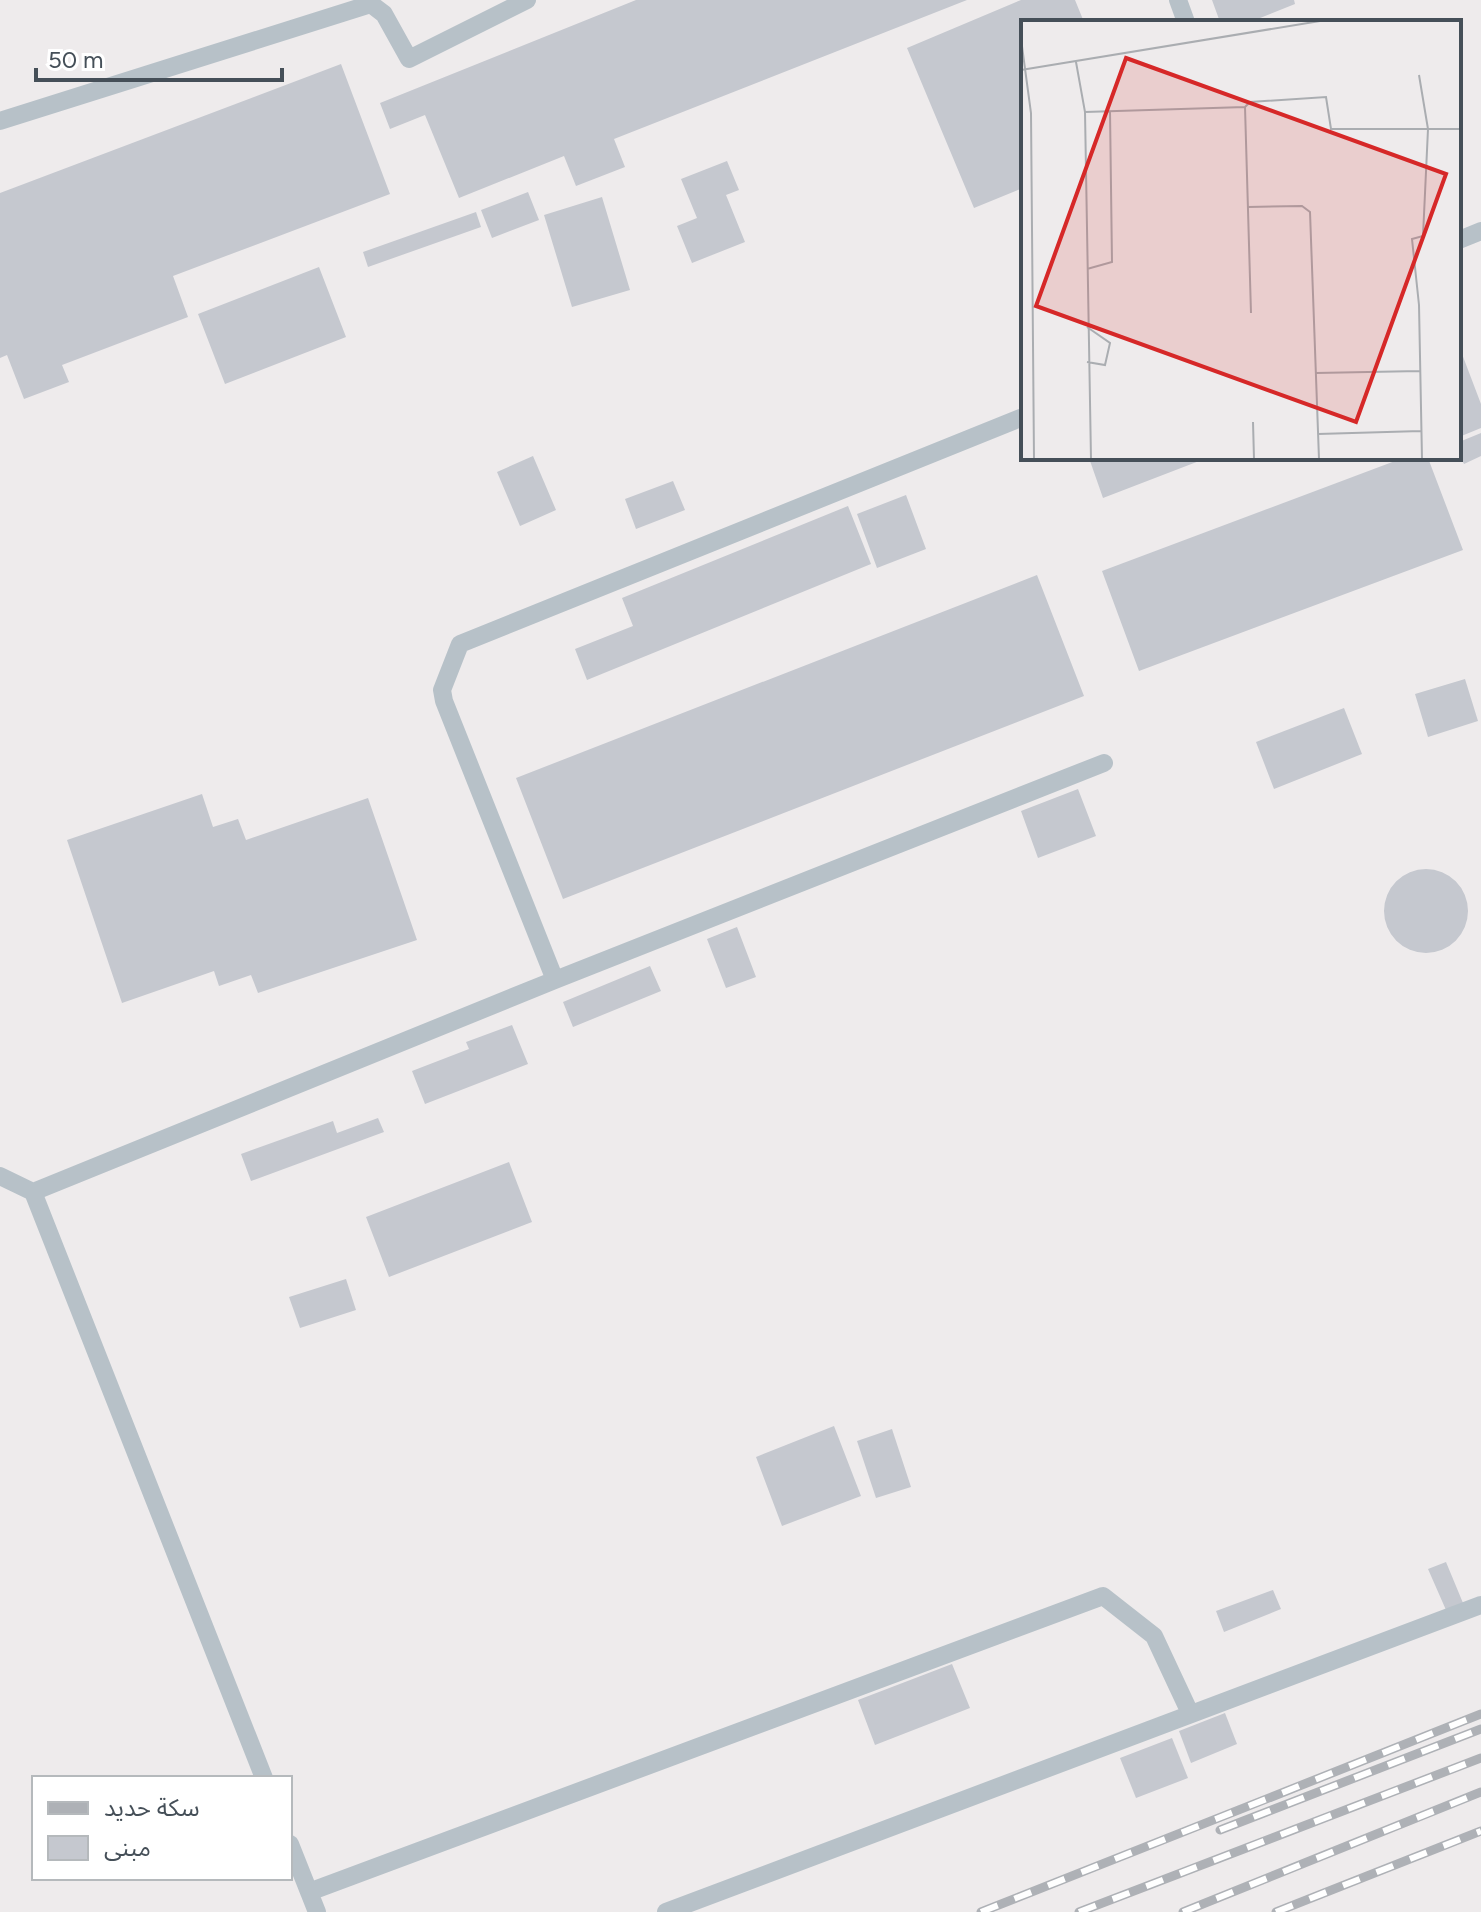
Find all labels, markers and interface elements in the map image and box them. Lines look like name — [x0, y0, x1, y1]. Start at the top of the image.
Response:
inset map — [1021, 20, 1461, 460]
scale bar — [36, 32, 282, 82]
text: 50 m — [48, 45, 104, 74]
legend — [32, 1776, 292, 1880]
text: سكة حديد — [104, 1793, 199, 1822]
text: مبنى — [104, 1833, 151, 1862]

